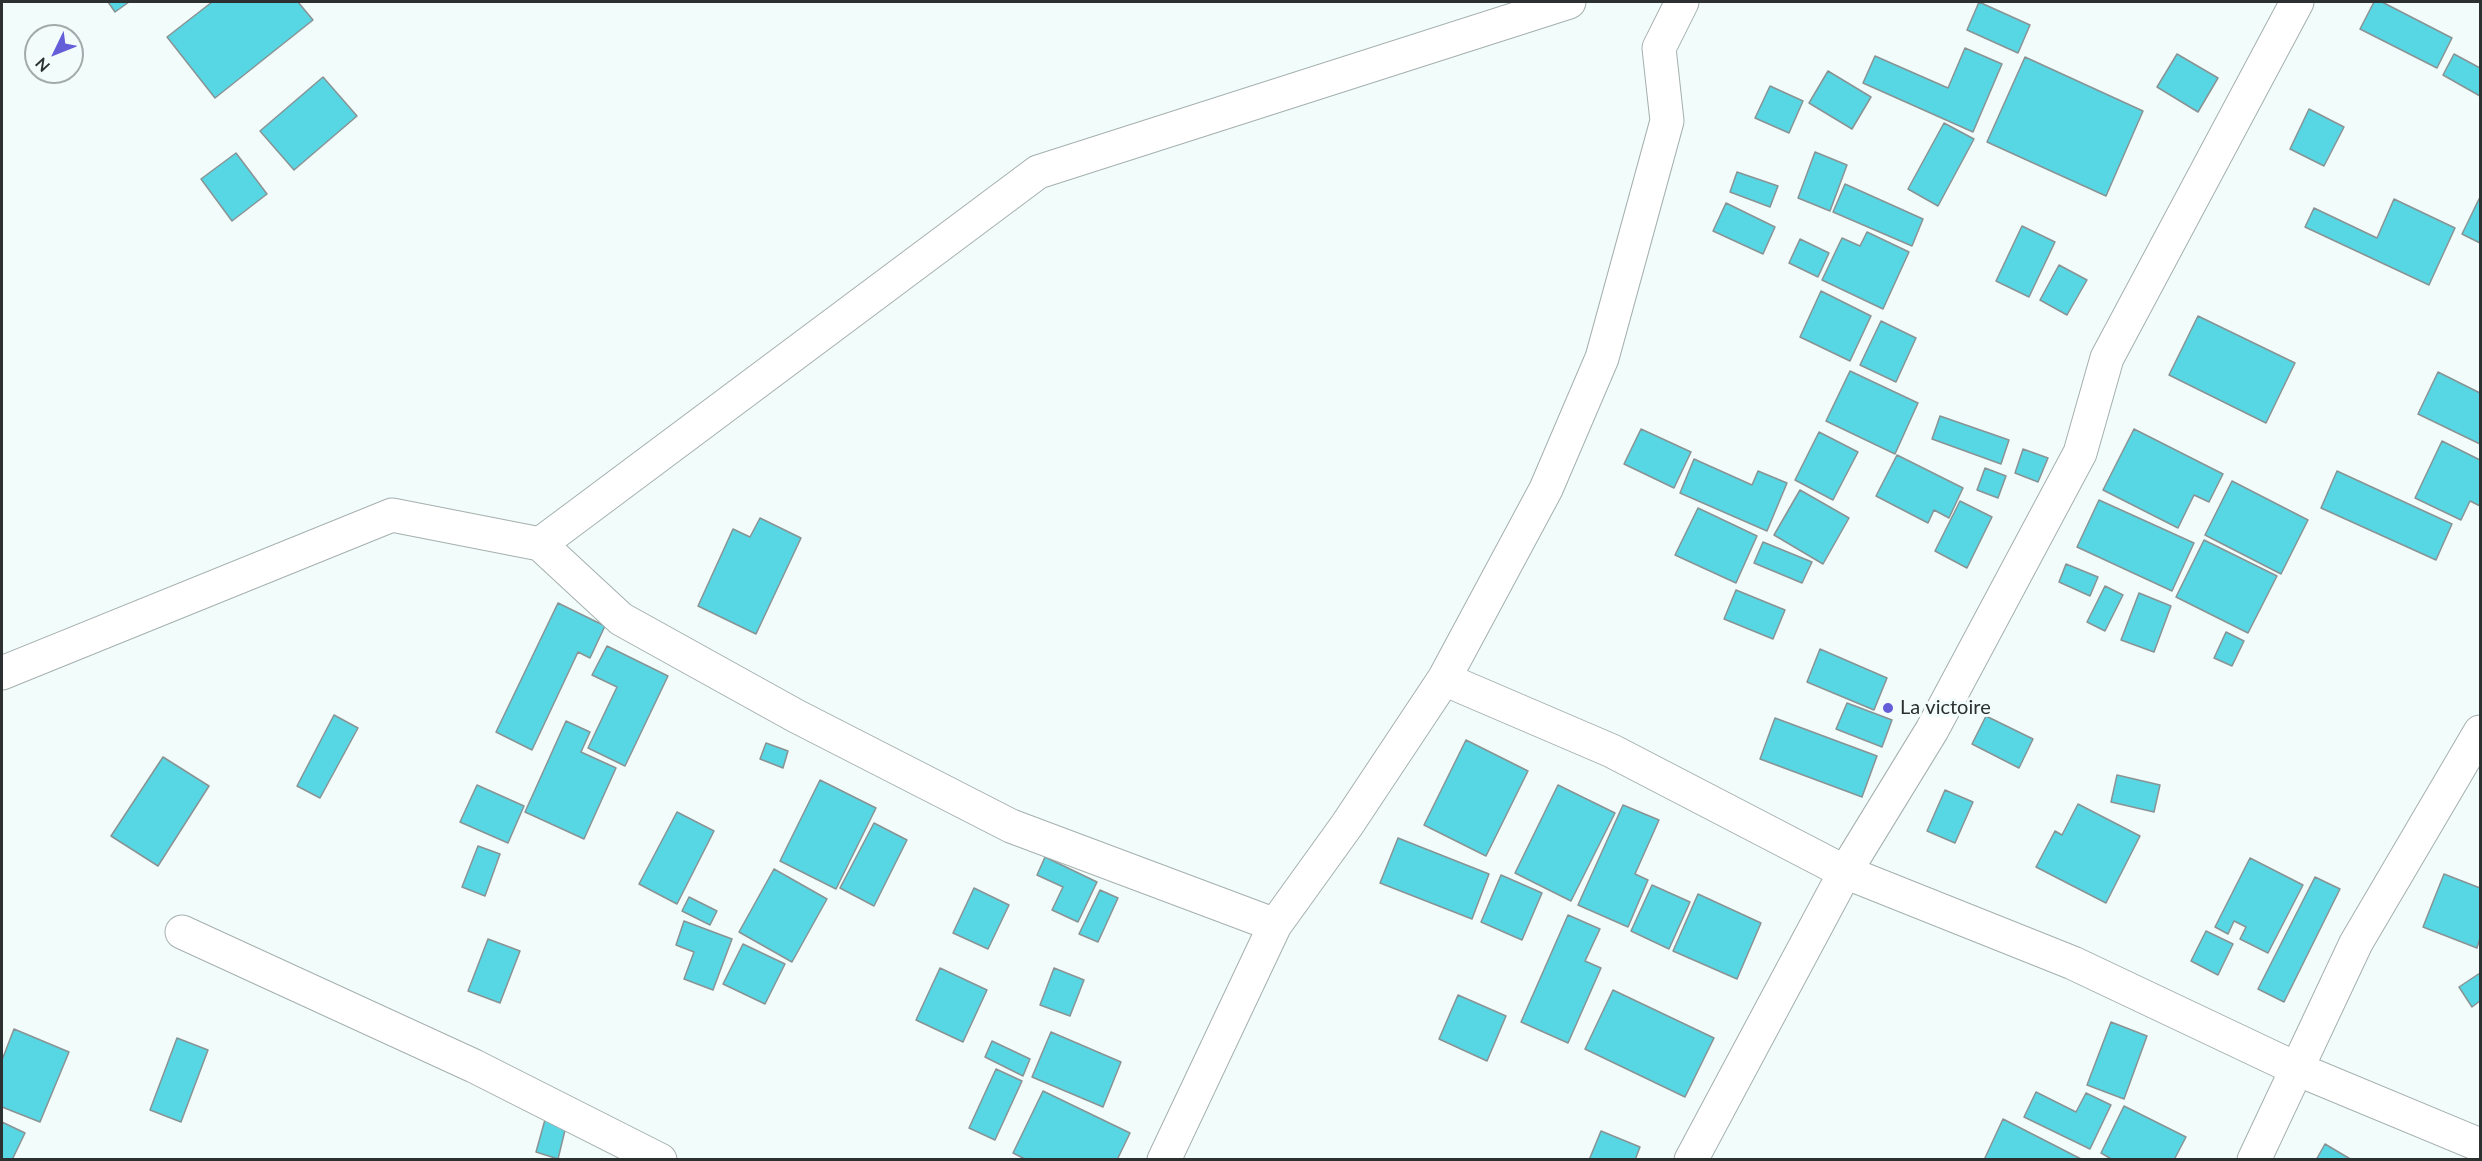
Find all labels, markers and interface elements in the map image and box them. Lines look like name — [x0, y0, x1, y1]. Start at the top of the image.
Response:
north arrow — [24, 24, 84, 84]
text: N — [31, 54, 53, 76]
place label: La victoire — [1900, 696, 1991, 720]
marker: La victoire — [1881, 701, 1895, 715]

